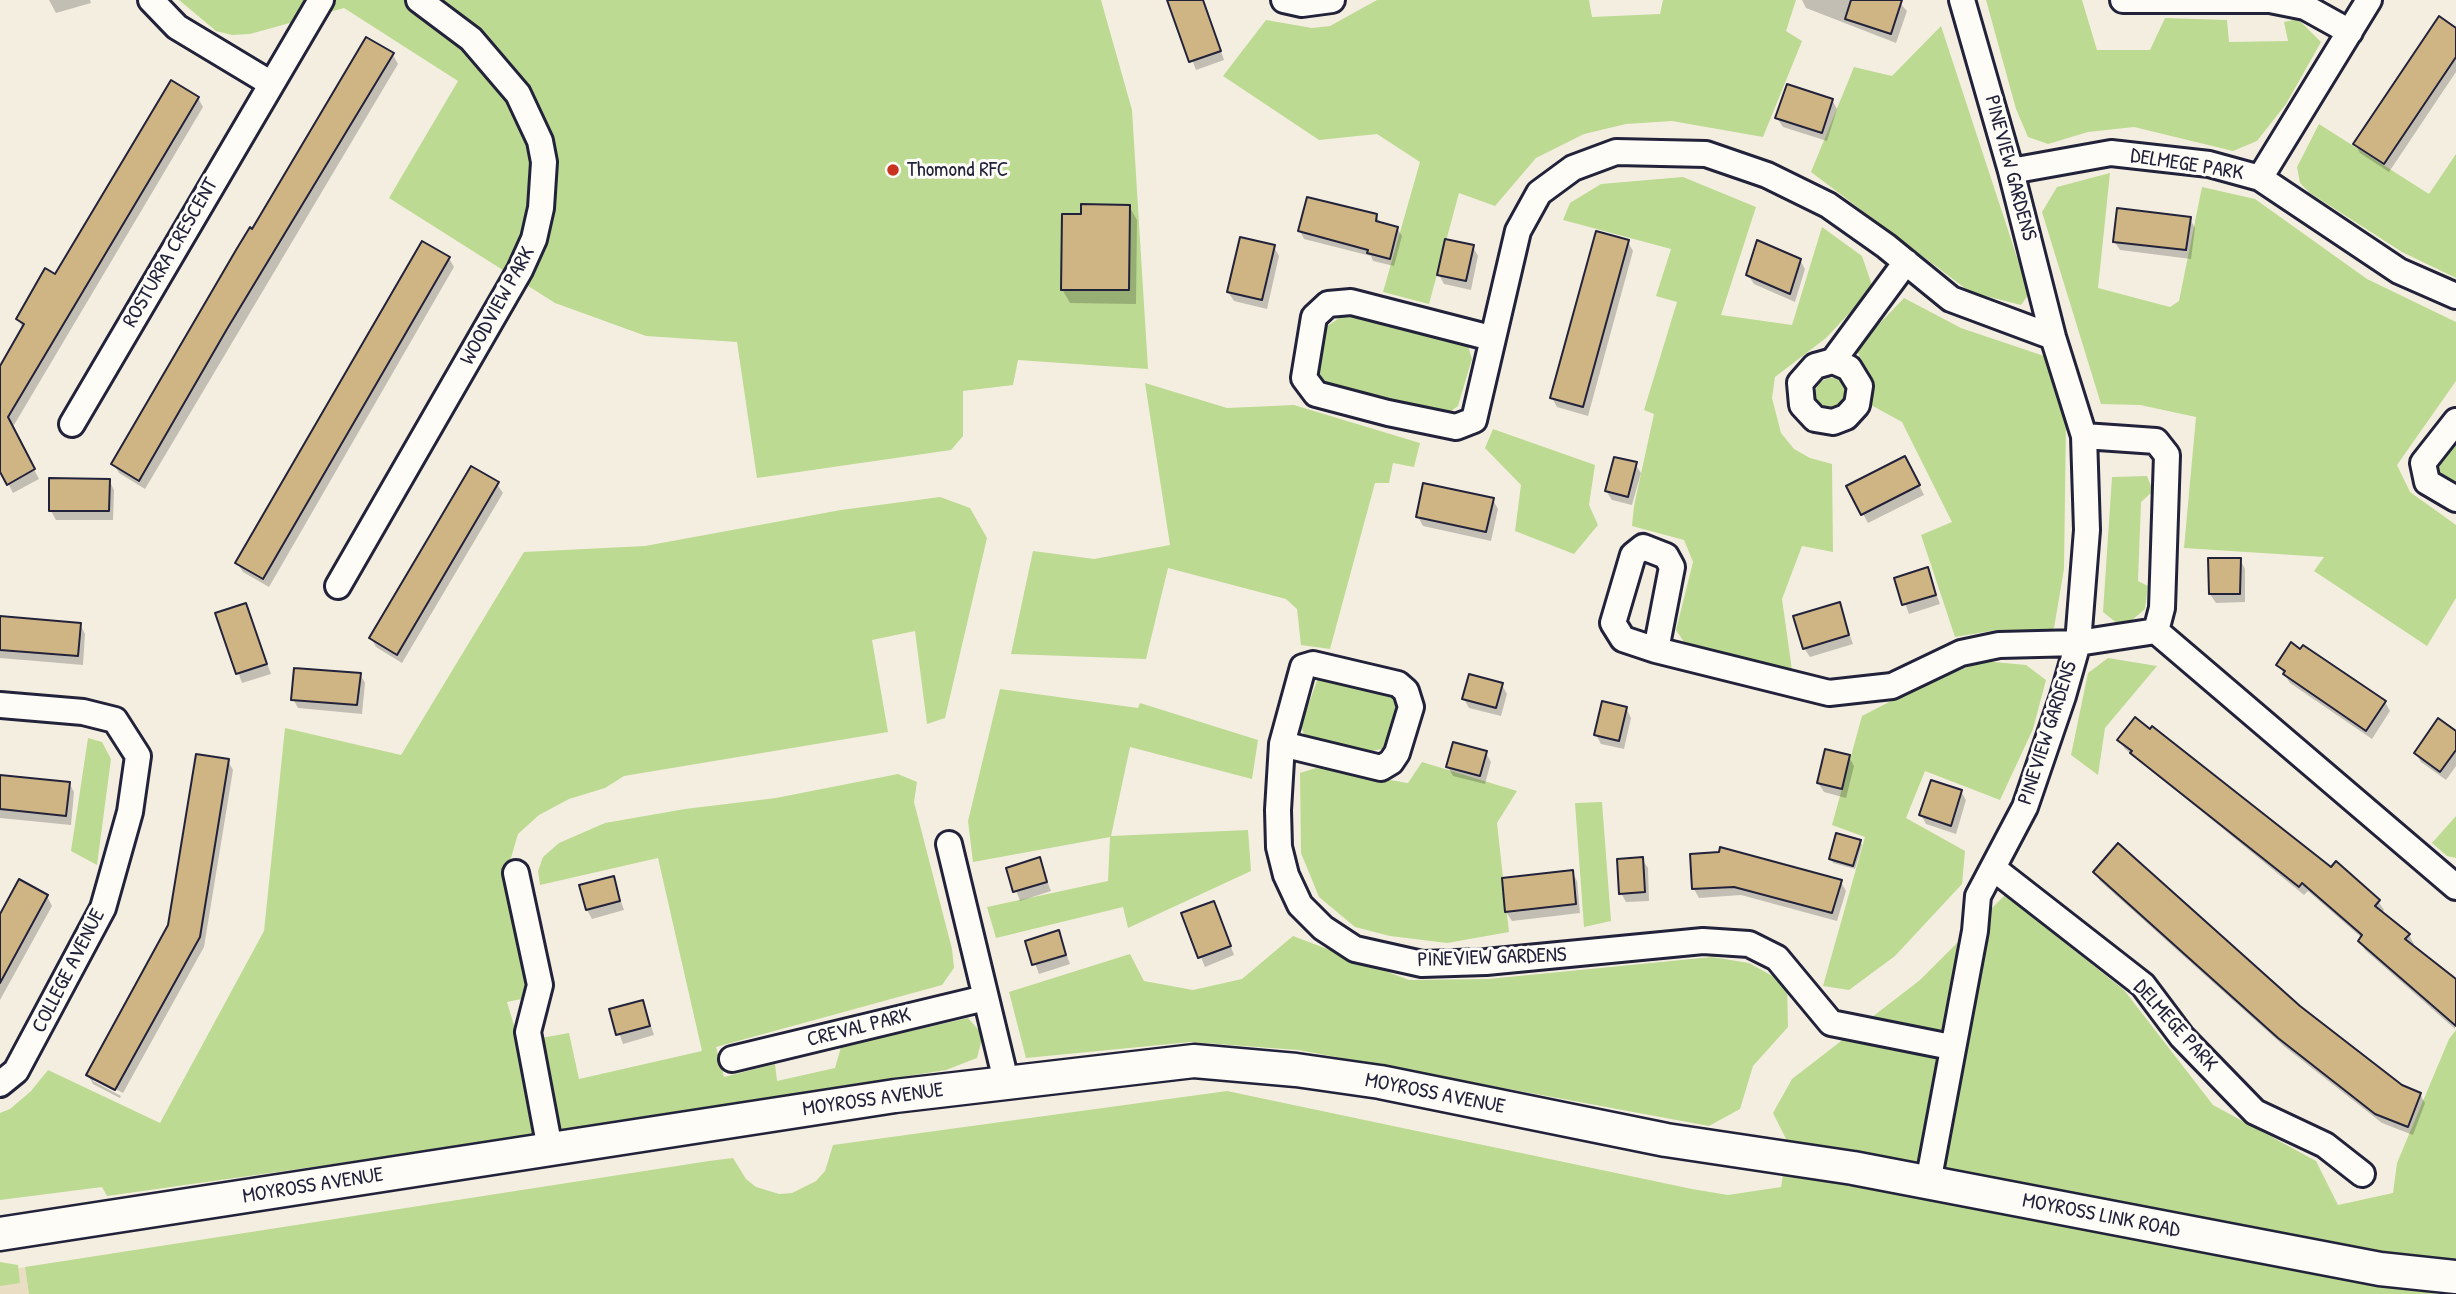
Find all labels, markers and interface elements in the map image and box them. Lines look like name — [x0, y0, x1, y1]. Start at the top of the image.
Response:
street label: PINEVIEW GARDENS — [1979, 93, 2041, 243]
street label: DELMEGE PARK — [2129, 144, 2245, 186]
place label: Thomond RFC — [907, 157, 1008, 183]
marker: Thomond RFC — [885, 162, 901, 178]
street label: ROSTURRA CRESCENT — [118, 174, 224, 332]
street label: WOODVIEW PARK — [455, 243, 541, 369]
street label: PINEVIEW GARDENS — [2013, 658, 2083, 808]
street label: COLLEGE AVENUE — [27, 905, 111, 1037]
street label: PINEVIEW GARDENS — [1417, 943, 1567, 973]
street label: DELMEGE PARK — [2128, 975, 2222, 1077]
street label: CREVAL PARK — [805, 1003, 913, 1053]
street label: MOYROSS AVENUE — [1363, 1068, 1507, 1120]
street label: MOYROSS AVENUE — [801, 1078, 945, 1122]
street label: MOYROSS AVENUE — [241, 1162, 385, 1210]
street label: MOYROSS LINK ROAD — [2020, 1188, 2182, 1244]

